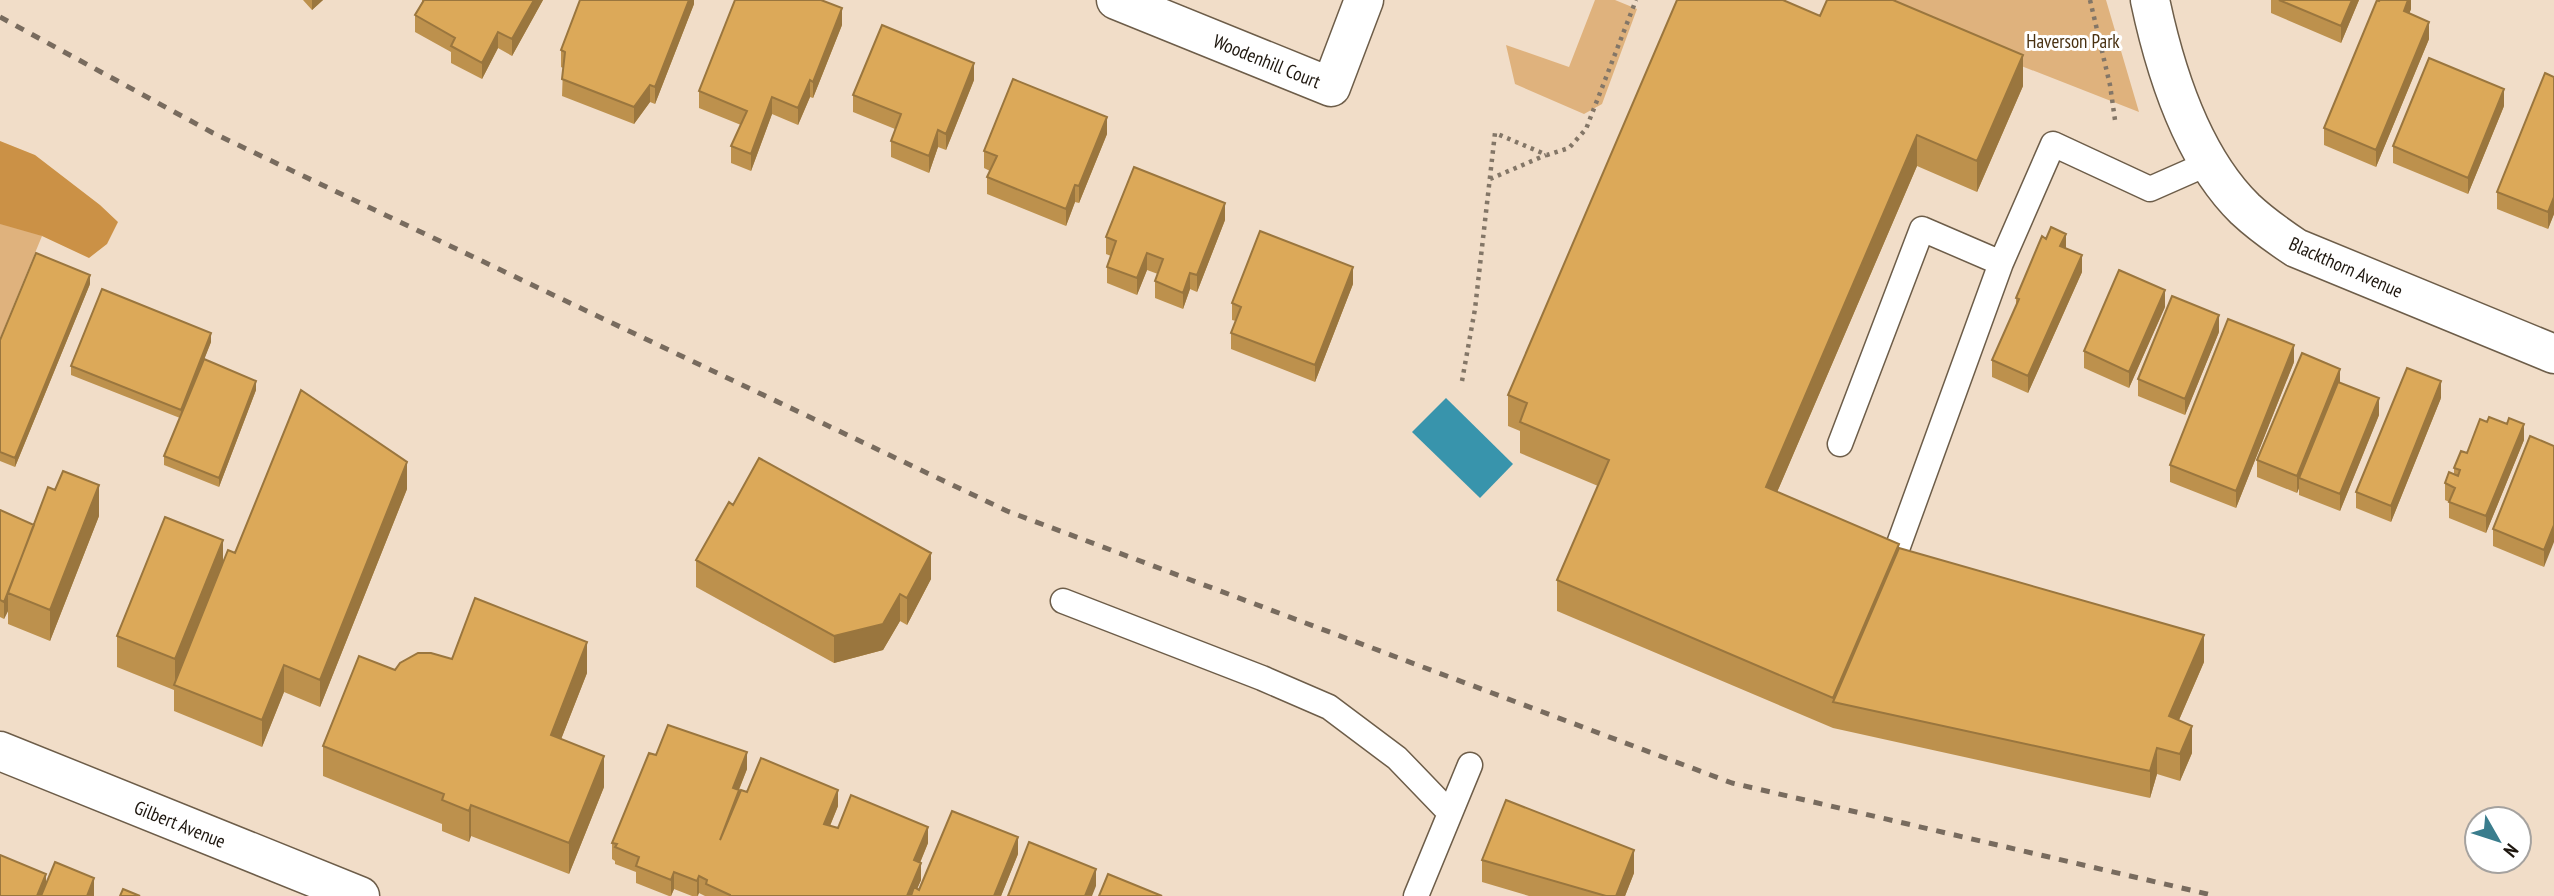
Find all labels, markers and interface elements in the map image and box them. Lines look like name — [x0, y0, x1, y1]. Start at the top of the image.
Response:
street label: Woodenhill Court — [1210, 29, 1325, 94]
park label: Haverson Park — [2026, 29, 2120, 53]
street label: Blackthorn Avenue — [2285, 231, 2407, 303]
street label: Gilbert Avenue — [131, 795, 229, 853]
north arrow — [2463, 805, 2533, 875]
text: N — [2499, 839, 2524, 862]

